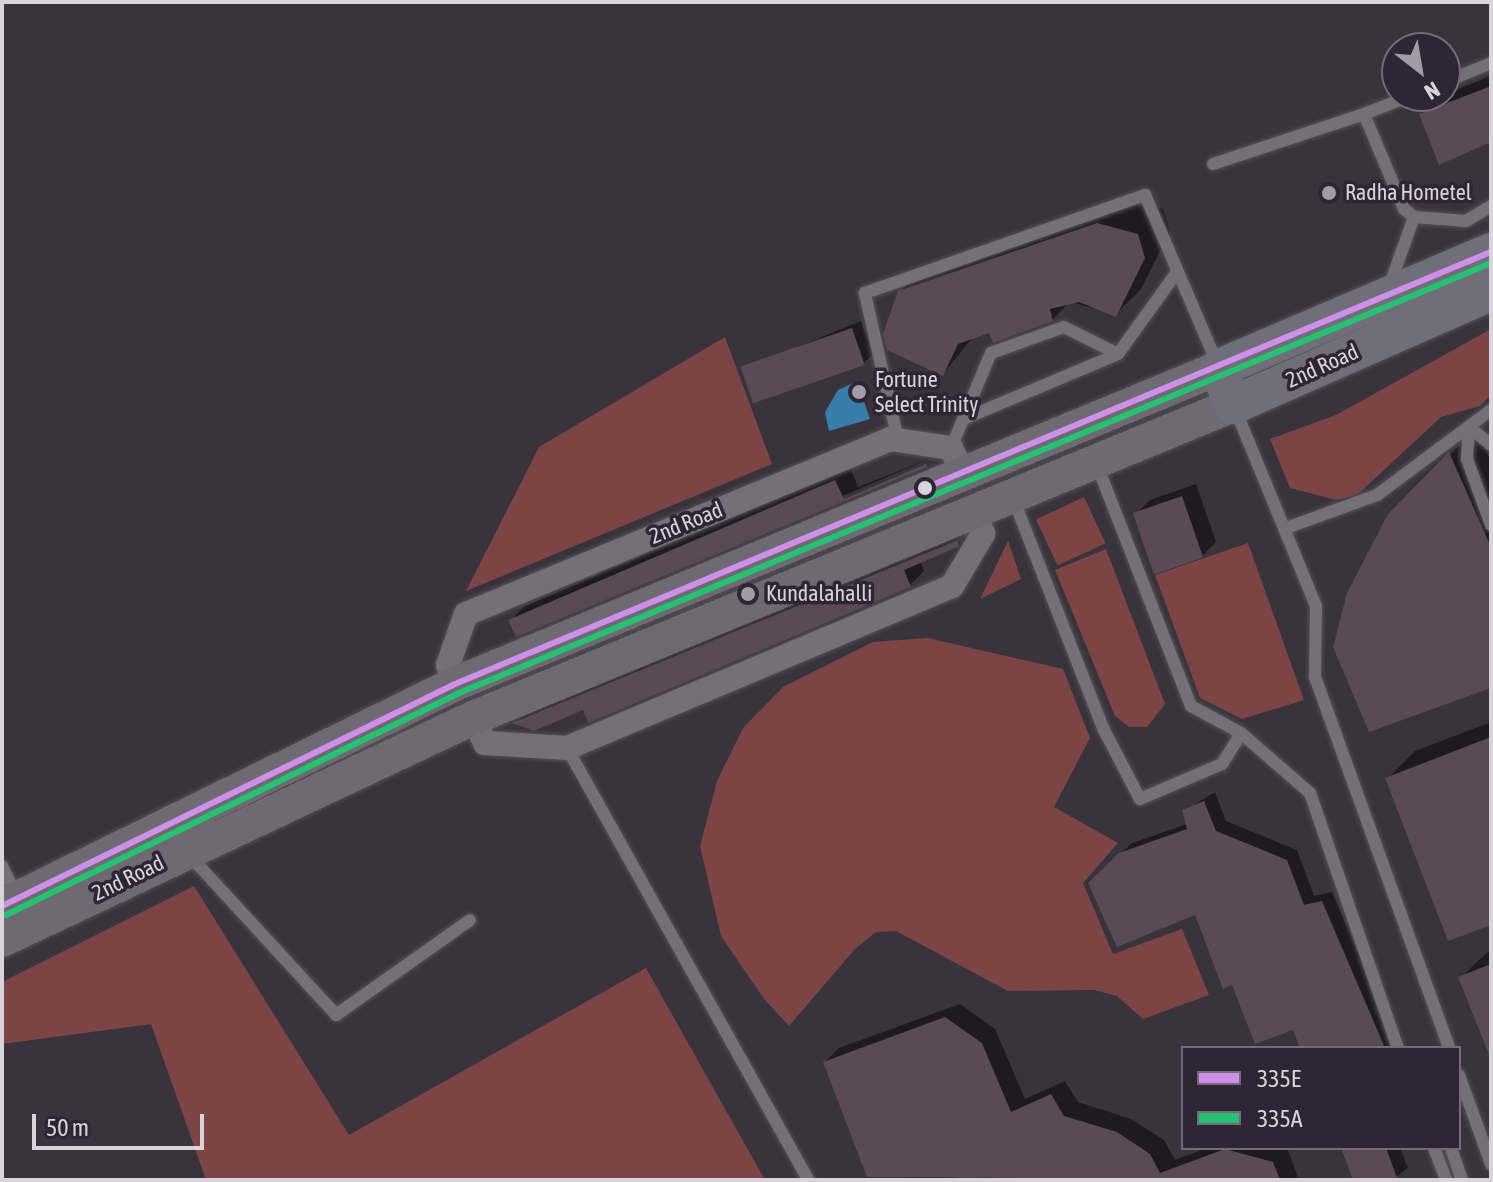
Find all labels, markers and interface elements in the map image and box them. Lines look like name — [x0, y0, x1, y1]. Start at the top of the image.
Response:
north arrow — [1381, 32, 1461, 112]
text: N — [1420, 76, 1445, 105]
place label: Radha Hometel — [1345, 180, 1471, 206]
marker: Radha Hometel — [1320, 184, 1338, 202]
street label: 2nd Road — [1282, 338, 1362, 394]
place label: Fortune Select Trinity — [875, 366, 978, 418]
marker: Fortune Select Trinity — [850, 383, 868, 401]
unlabelled marker — [917, 480, 933, 496]
street label: 2nd Road — [646, 496, 726, 550]
place label: Kundalahalli — [766, 581, 872, 607]
marker: Kundalahalli — [737, 583, 759, 605]
street label: 2nd Road — [88, 849, 168, 907]
legend — [1181, 1046, 1461, 1150]
text: 335E — [1257, 1065, 1301, 1092]
scale bar — [36, 1098, 208, 1148]
text: 335A — [1257, 1105, 1303, 1132]
text: 50 m — [46, 1114, 89, 1141]

